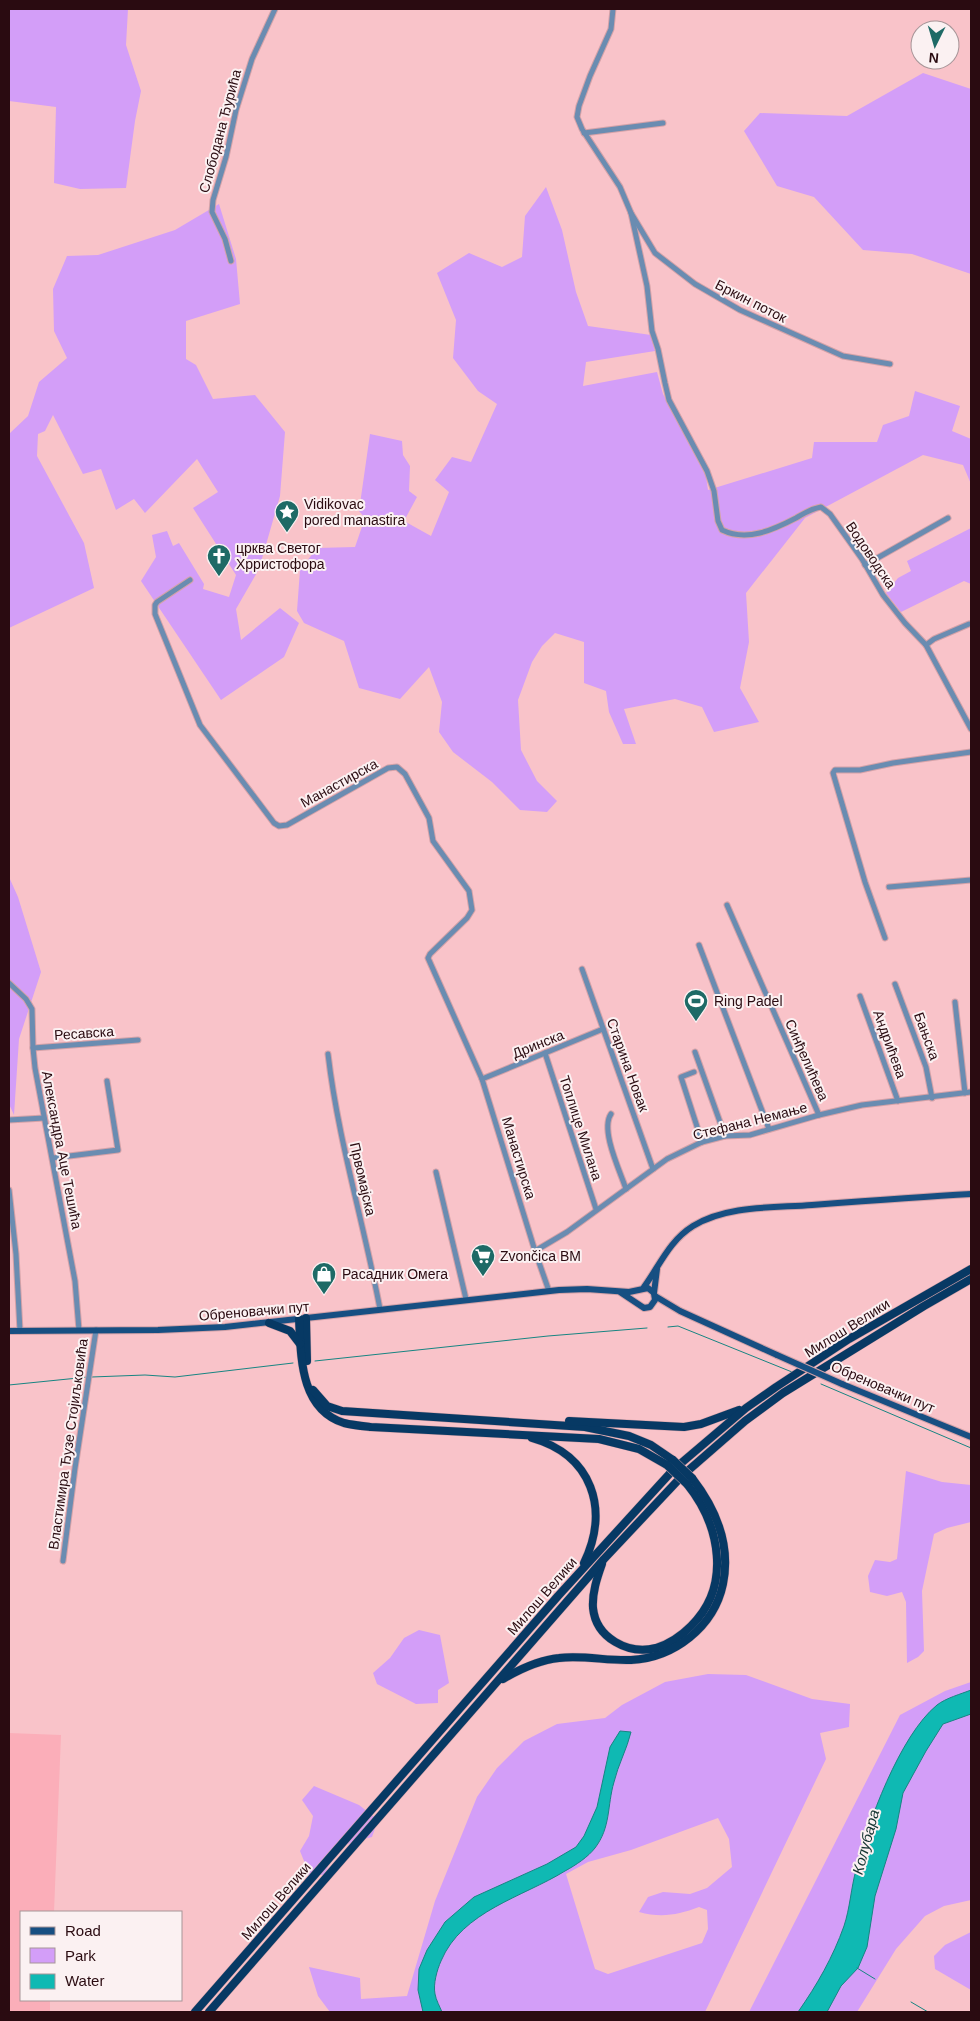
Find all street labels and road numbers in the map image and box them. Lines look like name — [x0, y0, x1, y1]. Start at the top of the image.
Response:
street label: Слободана Ђурића — [196, 67, 244, 195]
street label: Бркин поток — [713, 276, 790, 326]
street label: Водоводска — [843, 519, 899, 592]
street label: Манастирска — [298, 755, 380, 811]
street label: Андрићева — [870, 1008, 910, 1081]
street label: Бањска — [911, 1010, 943, 1062]
street label: Старина Новак — [604, 1016, 653, 1115]
street label: Синђелићева — [782, 1017, 832, 1103]
street label: Ресавска — [54, 1023, 115, 1043]
street label: Дринска — [510, 1026, 566, 1062]
street label: Александра Аце Тешића — [39, 1070, 85, 1231]
street label: Топлице Милана — [557, 1074, 606, 1183]
street label: Стефана Немање — [691, 1099, 809, 1143]
street label: Манастирска — [499, 1115, 539, 1201]
street label: Првомајска — [347, 1141, 379, 1217]
street label: Милош Велики — [801, 1295, 893, 1361]
street label: Обреновачки пут — [198, 1298, 311, 1324]
street label: Властимира Ђузе Стојиљковића — [45, 1337, 91, 1551]
street label: Обреновачки пут — [829, 1358, 938, 1416]
street label: Милош Велики — [504, 1554, 580, 1638]
street label: Милош Велики — [238, 1859, 314, 1943]

